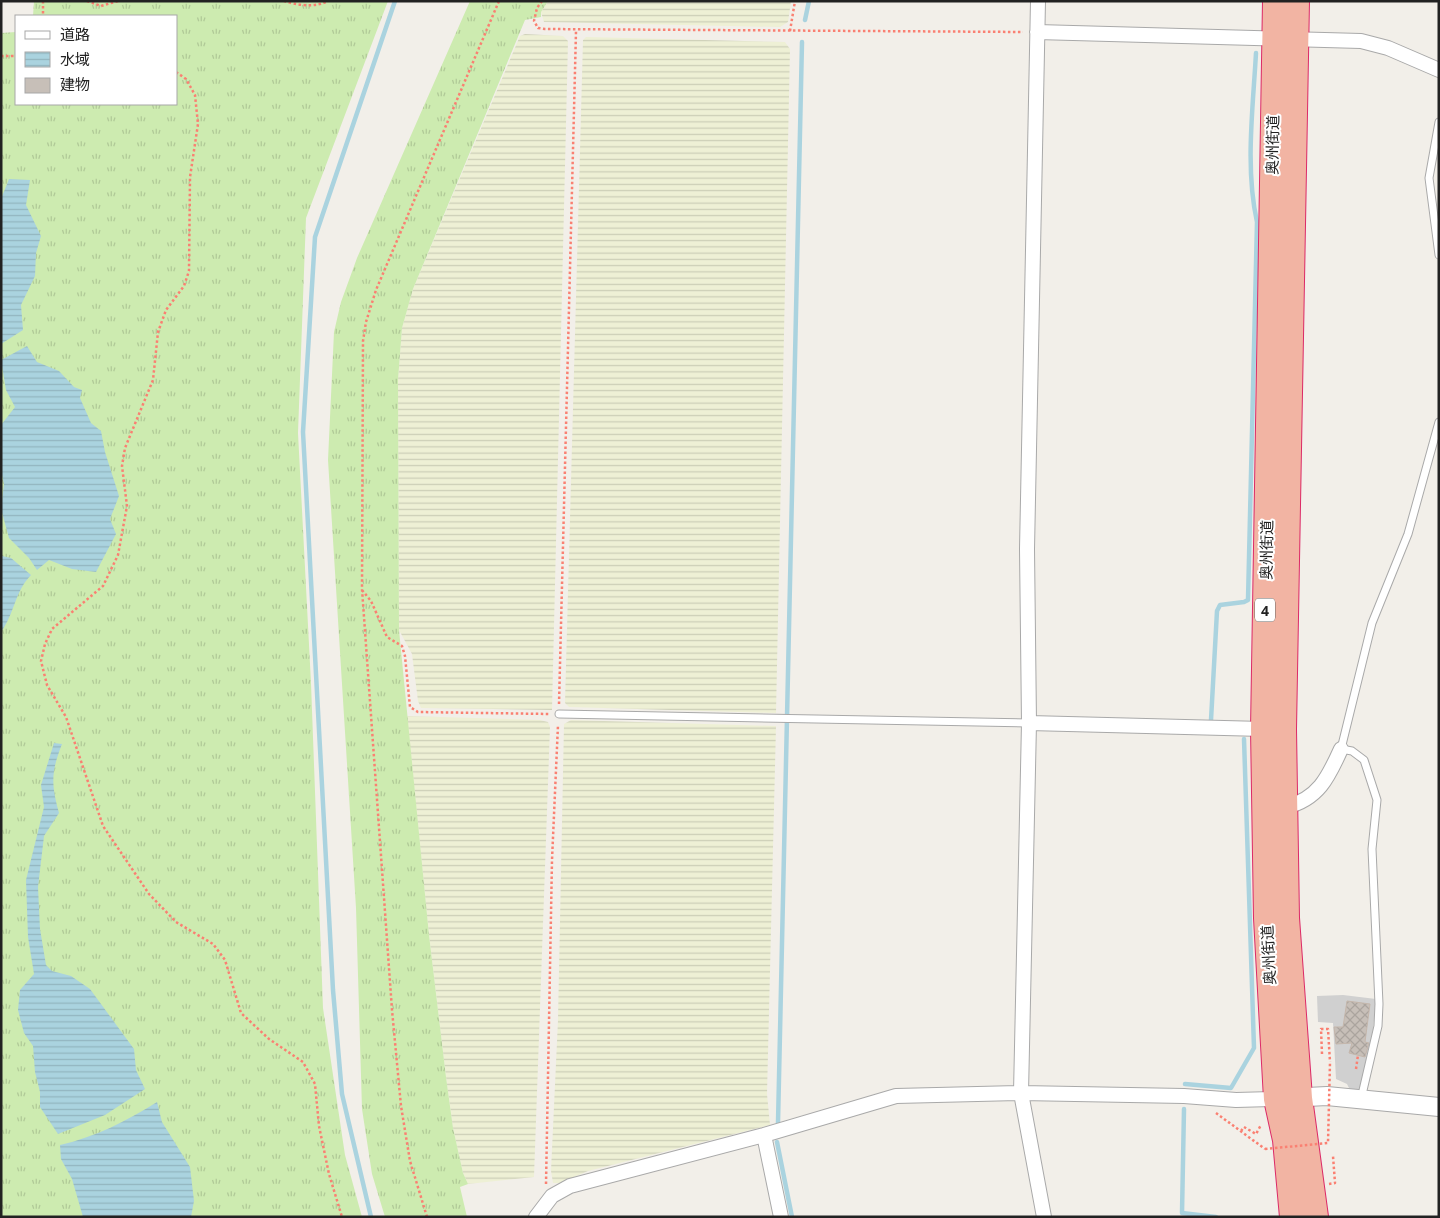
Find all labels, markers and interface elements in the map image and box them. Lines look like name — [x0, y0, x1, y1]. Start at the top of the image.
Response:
legend — [15, 15, 178, 105]
text: 道路 — [60, 24, 90, 44]
text: 水域 — [60, 49, 90, 69]
text: 建物 — [60, 74, 90, 94]
street label: 奥州街道 — [1261, 115, 1283, 175]
street label: 奥州街道 — [1255, 520, 1277, 580]
road number: 4 — [1255, 598, 1275, 622]
street label: 奥州街道 — [1256, 925, 1280, 985]

